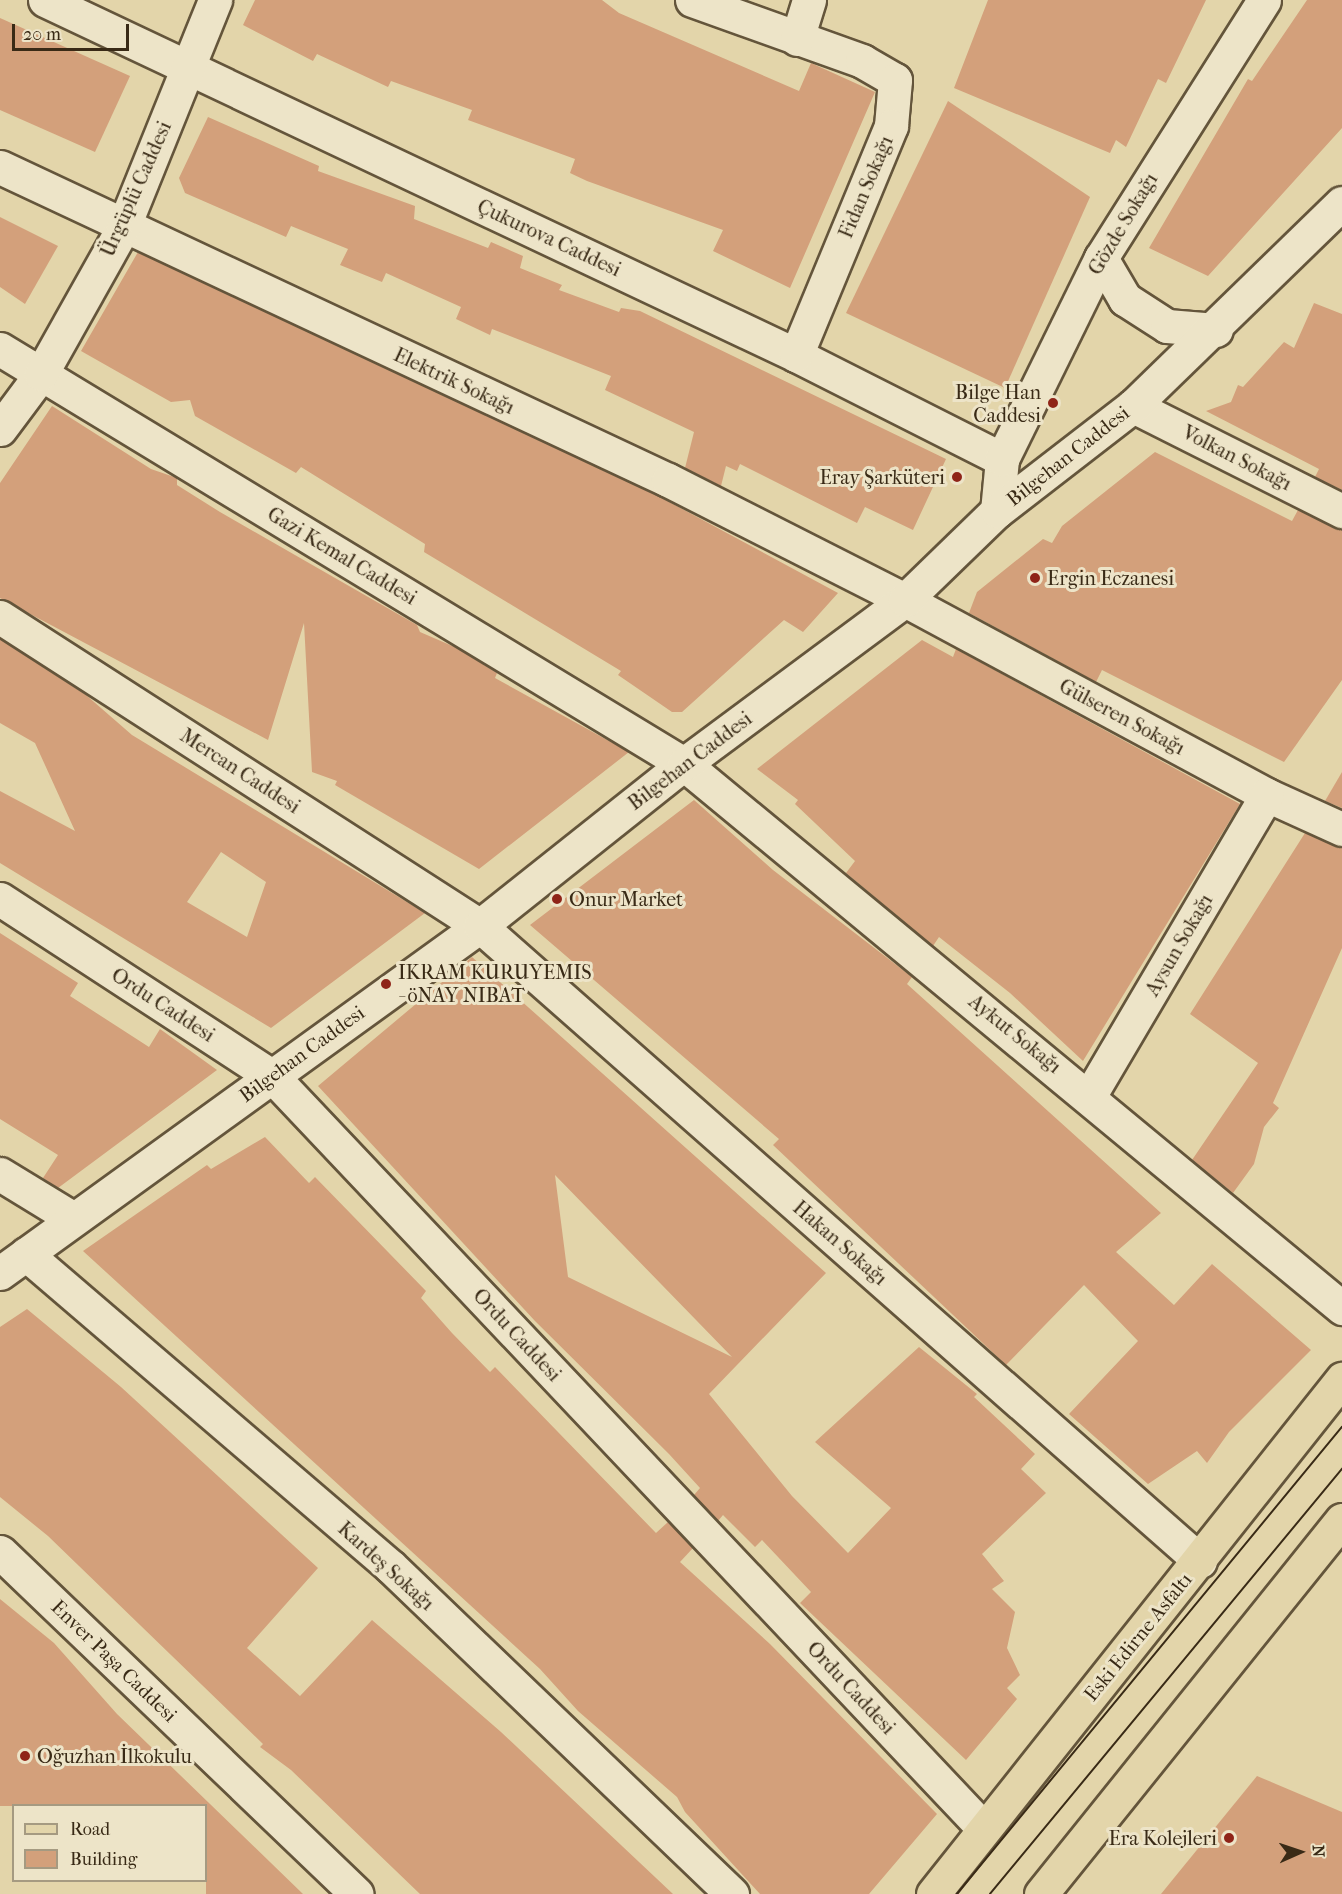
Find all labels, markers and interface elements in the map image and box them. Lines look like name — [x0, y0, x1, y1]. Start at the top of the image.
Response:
scale bar — [15, 12, 132, 50]
text: 20 m — [23, 24, 61, 45]
street label: Ürgüplü Caddesi — [95, 118, 177, 260]
street label: Fidan Sokağı — [834, 132, 898, 242]
street label: Gözde Sokağı — [1083, 169, 1163, 279]
street label: Çukurova Caddesi — [473, 194, 625, 282]
street label: Elektrik Sokağı — [390, 343, 518, 419]
place label: Bilge Han Caddesi — [955, 380, 1041, 427]
marker: Bilge Han Caddesi — [1046, 396, 1060, 410]
street label: Bilgehan Caddesi — [1002, 401, 1134, 511]
street label: Volkan Sokağı — [1178, 420, 1296, 496]
place label: Eray Şarküteri — [820, 465, 945, 489]
marker: Eray Şarküteri — [950, 470, 964, 484]
street label: Gazi Kemal Caddesi — [263, 502, 421, 610]
place label: Ergin Eczanesi — [1047, 566, 1174, 590]
marker: Ergin Eczanesi — [1028, 571, 1042, 585]
street label: Gülseren Sokağı — [1055, 674, 1189, 760]
street label: Bilgehan Caddesi — [623, 707, 757, 815]
street label: Mercan Caddesi — [176, 723, 304, 819]
place label: Onur Market — [569, 887, 683, 911]
street label: Aysun Sokağı — [1140, 890, 1218, 1000]
marker: Onur Market — [550, 892, 564, 906]
place label: IKRAM KURUYEMIS - öNAY NIBAT — [398, 960, 592, 1007]
street label: Ordu Caddesi — [107, 963, 219, 1047]
marker: IKRAM KURUYEMIS - öNAY NIBAT — [379, 977, 393, 991]
street label: Aykut Sokağı — [964, 989, 1066, 1079]
street label: Bilgehan Caddesi — [235, 1001, 369, 1107]
street label: Hakan Sokağı — [788, 1196, 892, 1290]
street label: Ordu Caddesi — [468, 1284, 566, 1386]
street label: Kardeş Sokağı — [333, 1517, 439, 1615]
street label: Eski Edirne Asfaltı — [1079, 1568, 1197, 1706]
street label: Enver Paşa Caddesi — [46, 1595, 182, 1727]
street label: Ordu Caddesi — [802, 1637, 900, 1739]
place label: Oğuzhan İlkokulu — [37, 1744, 192, 1768]
marker: Oğuzhan İlkokulu — [18, 1749, 32, 1763]
legend — [12, 1804, 207, 1882]
text: Road — [70, 1819, 110, 1840]
north arrow — [1270, 1822, 1330, 1882]
place label: Era Kolejleri — [1109, 1826, 1217, 1850]
marker: Era Kolejleri — [1222, 1831, 1236, 1845]
text: N — [1309, 1844, 1328, 1858]
text: Building — [70, 1849, 137, 1870]

